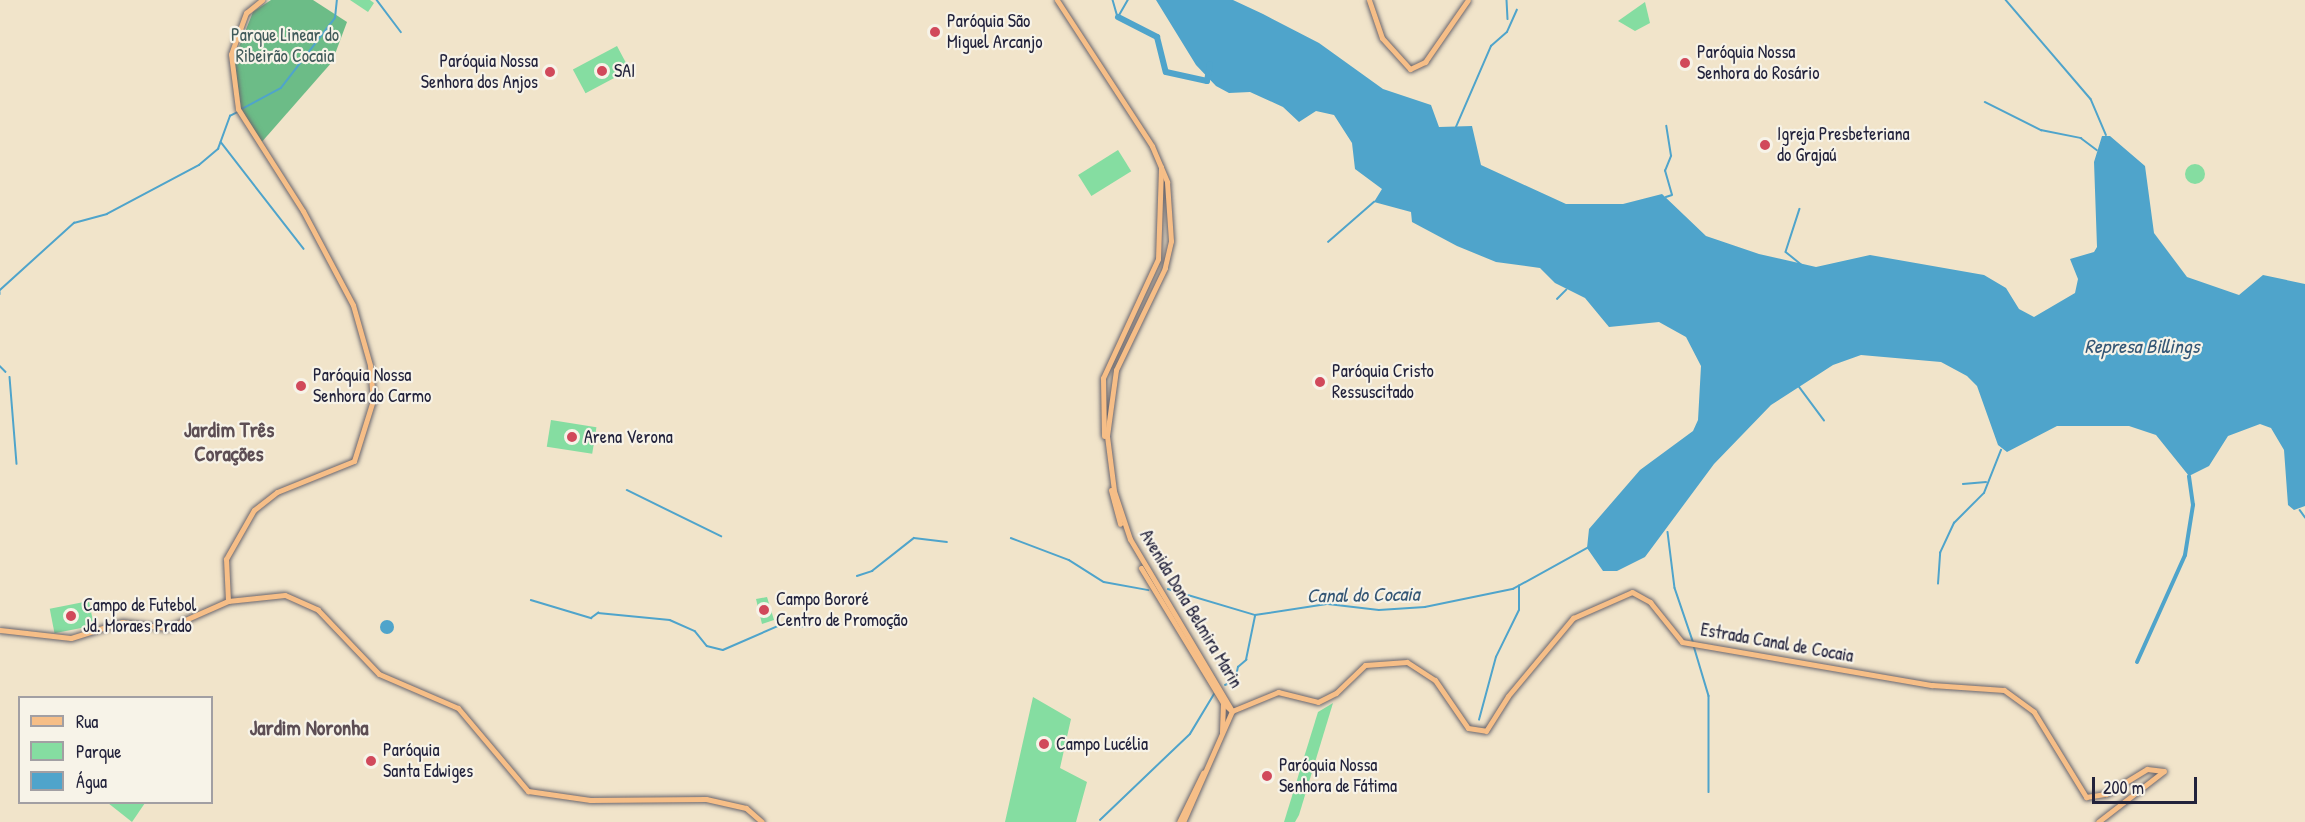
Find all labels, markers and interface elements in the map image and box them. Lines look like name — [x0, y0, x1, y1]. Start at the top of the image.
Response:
place label: Paróquia São Miguel Arcanjo — [947, 11, 1042, 54]
park label: Parque Linear do Ribeirão Cocaia — [231, 25, 339, 68]
marker: Paróquia São Miguel Arcanjo — [928, 25, 942, 39]
place label: Paróquia Nossa Senhora do Rosário — [1697, 42, 1820, 84]
place label: Paróquia Nossa Senhora dos Anjos — [421, 51, 538, 94]
marker: Paróquia Nossa Senhora do Rosário — [1678, 56, 1692, 70]
place label: SAI — [614, 60, 635, 82]
marker: SAI — [595, 64, 609, 78]
marker: Paróquia Nossa Senhora dos Anjos — [543, 65, 557, 79]
place label: Igreja Presbeteriana do Grajaú — [1777, 124, 1910, 166]
marker: Igreja Presbeteriana do Grajaú — [1758, 138, 1772, 152]
water label: Represa Billings — [2085, 333, 2199, 357]
place label: Paróquia Cristo Ressuscitado — [1332, 361, 1434, 404]
place label: Paróquia Nossa Senhora do Carmo — [313, 365, 431, 407]
marker: Paróquia Cristo Ressuscitado — [1313, 375, 1327, 389]
marker: Paróquia Nossa Senhora do Carmo — [294, 379, 308, 393]
district label: Jardim Três Corações — [184, 417, 274, 467]
place label: Arena Verona — [584, 426, 673, 448]
marker: Arena Verona — [565, 430, 579, 444]
street label: Avenida Dona Belmira Marin — [1135, 526, 1247, 692]
water label: Canal do Cocaia — [1306, 581, 1420, 607]
place label: Campo Bororé Centro de Promoção — [776, 589, 908, 632]
place label: Campo de Futebol Jd. Moraes Prado — [83, 595, 196, 638]
marker: Campo Bororé Centro de Promoção — [757, 603, 771, 617]
marker: Campo de Futebol Jd. Moraes Prado — [64, 609, 78, 623]
street label: Estrada Canal de Cocaia — [1699, 619, 1855, 667]
legend — [18, 696, 213, 804]
text: Rua — [76, 709, 98, 734]
district label: Jardim Noronha — [250, 715, 368, 741]
place label: Campo Lucélia — [1056, 733, 1148, 755]
marker: Campo Lucélia — [1037, 737, 1051, 751]
text: Parque — [76, 739, 121, 764]
place label: Paróquia Santa Edwiges — [383, 740, 473, 783]
marker: Paróquia Santa Edwiges — [364, 754, 378, 768]
place label: Paróquia Nossa Senhora de Fátima — [1279, 755, 1397, 798]
scale bar — [2095, 765, 2200, 803]
text: Água — [76, 769, 107, 794]
marker: Paróquia Nossa Senhora de Fátima — [1260, 769, 1274, 783]
text: 200 m — [2103, 775, 2144, 800]

